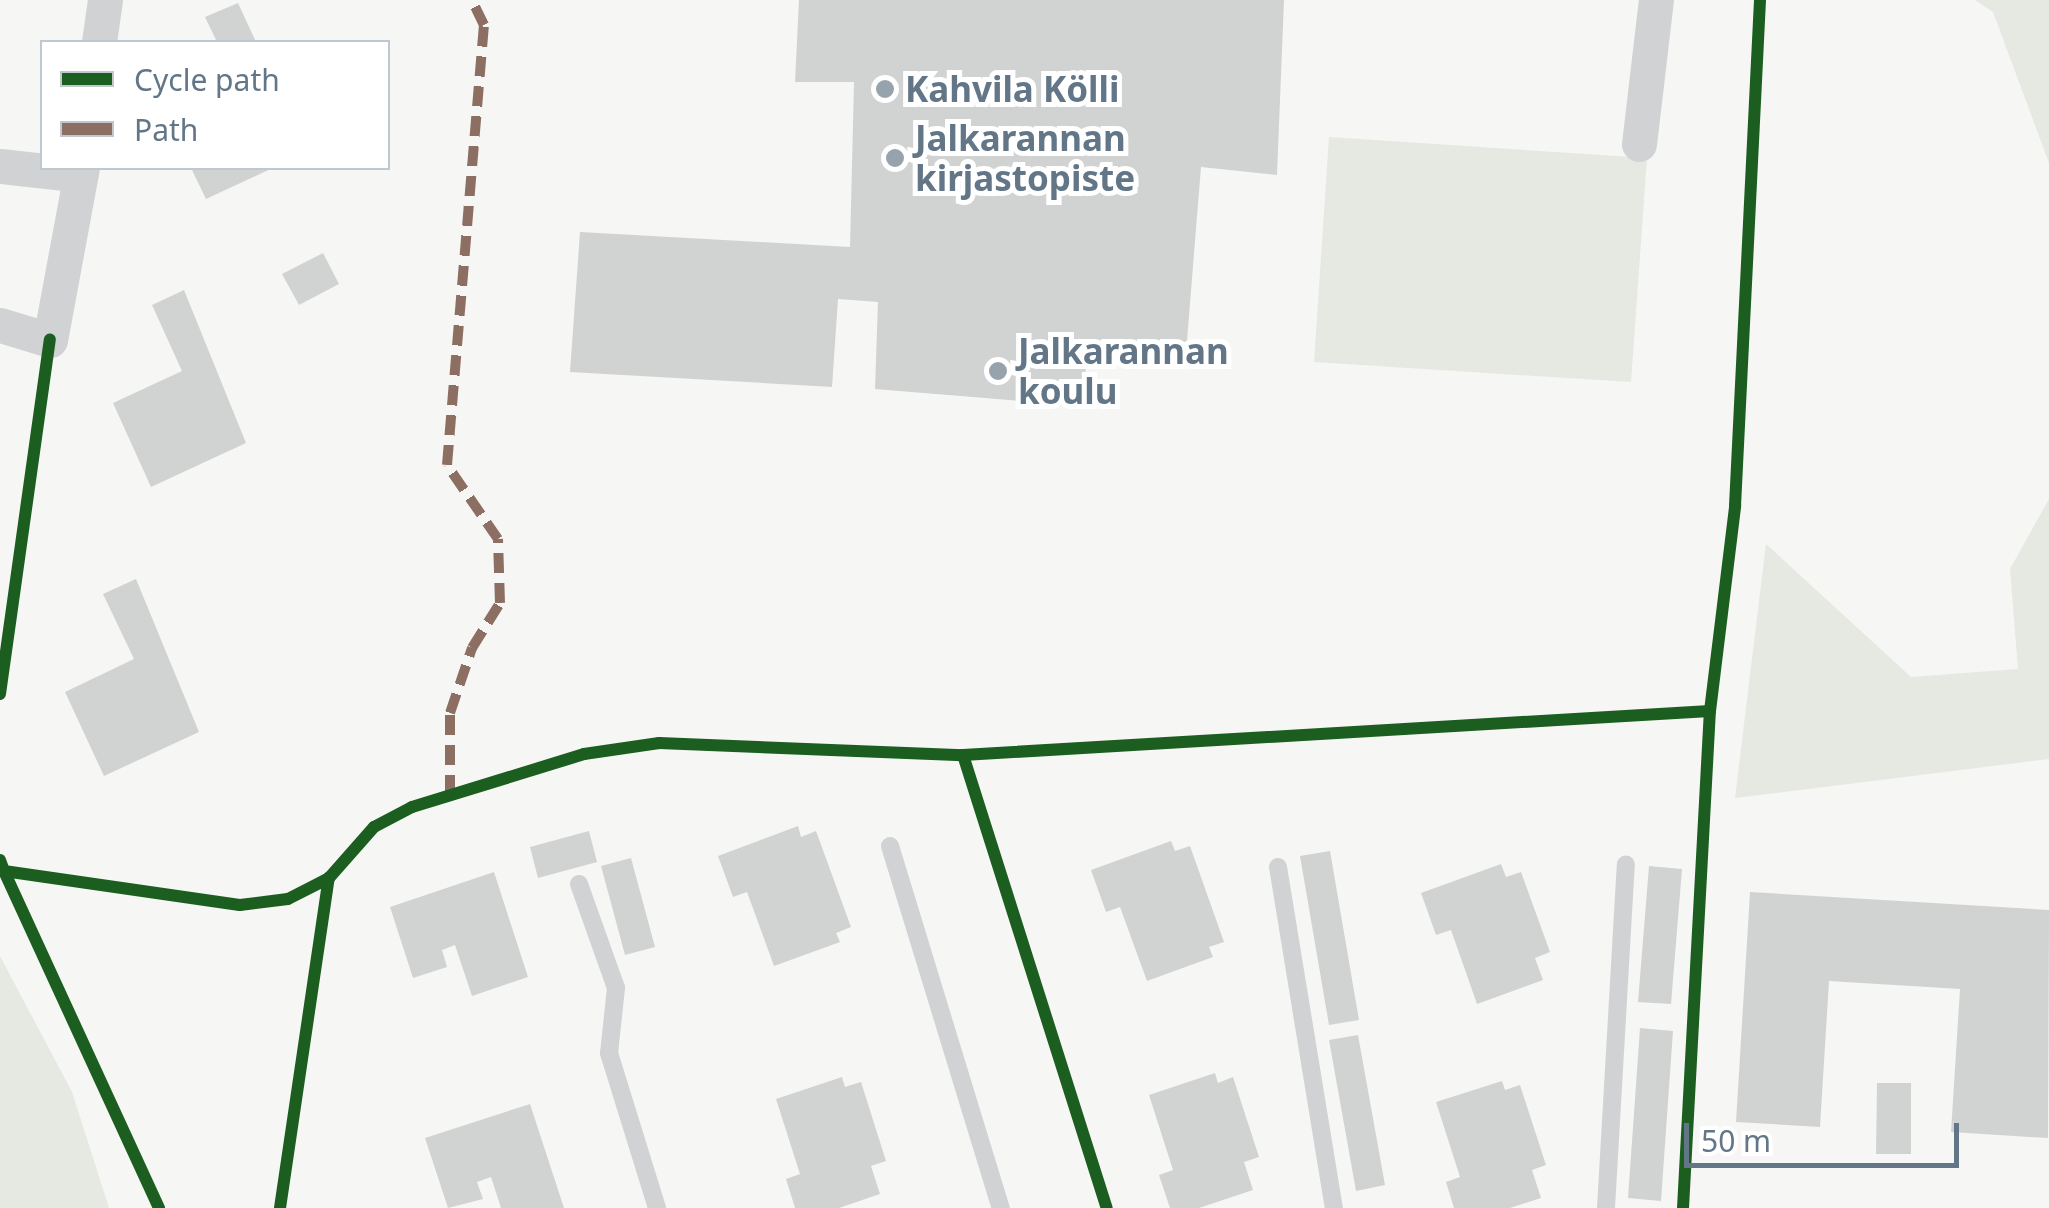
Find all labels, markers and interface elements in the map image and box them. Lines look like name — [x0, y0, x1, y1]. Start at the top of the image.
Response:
legend — [40, 40, 390, 170]
text: Cycle path — [134, 59, 280, 100]
place label: Kahvila Kölli — [905, 68, 1119, 110]
marker: Kahvila Kölli — [874, 78, 896, 100]
text: Path — [134, 109, 198, 150]
place label: Jalkarannan kirjastopiste — [915, 117, 1135, 199]
marker: Jalkarannan kirjastopiste — [884, 147, 906, 169]
place label: Jalkarannan koulu — [1018, 330, 1229, 412]
marker: Jalkarannan koulu — [987, 360, 1009, 382]
scale bar — [1689, 1103, 1964, 1165]
text: 50 m — [1701, 1120, 1771, 1161]

